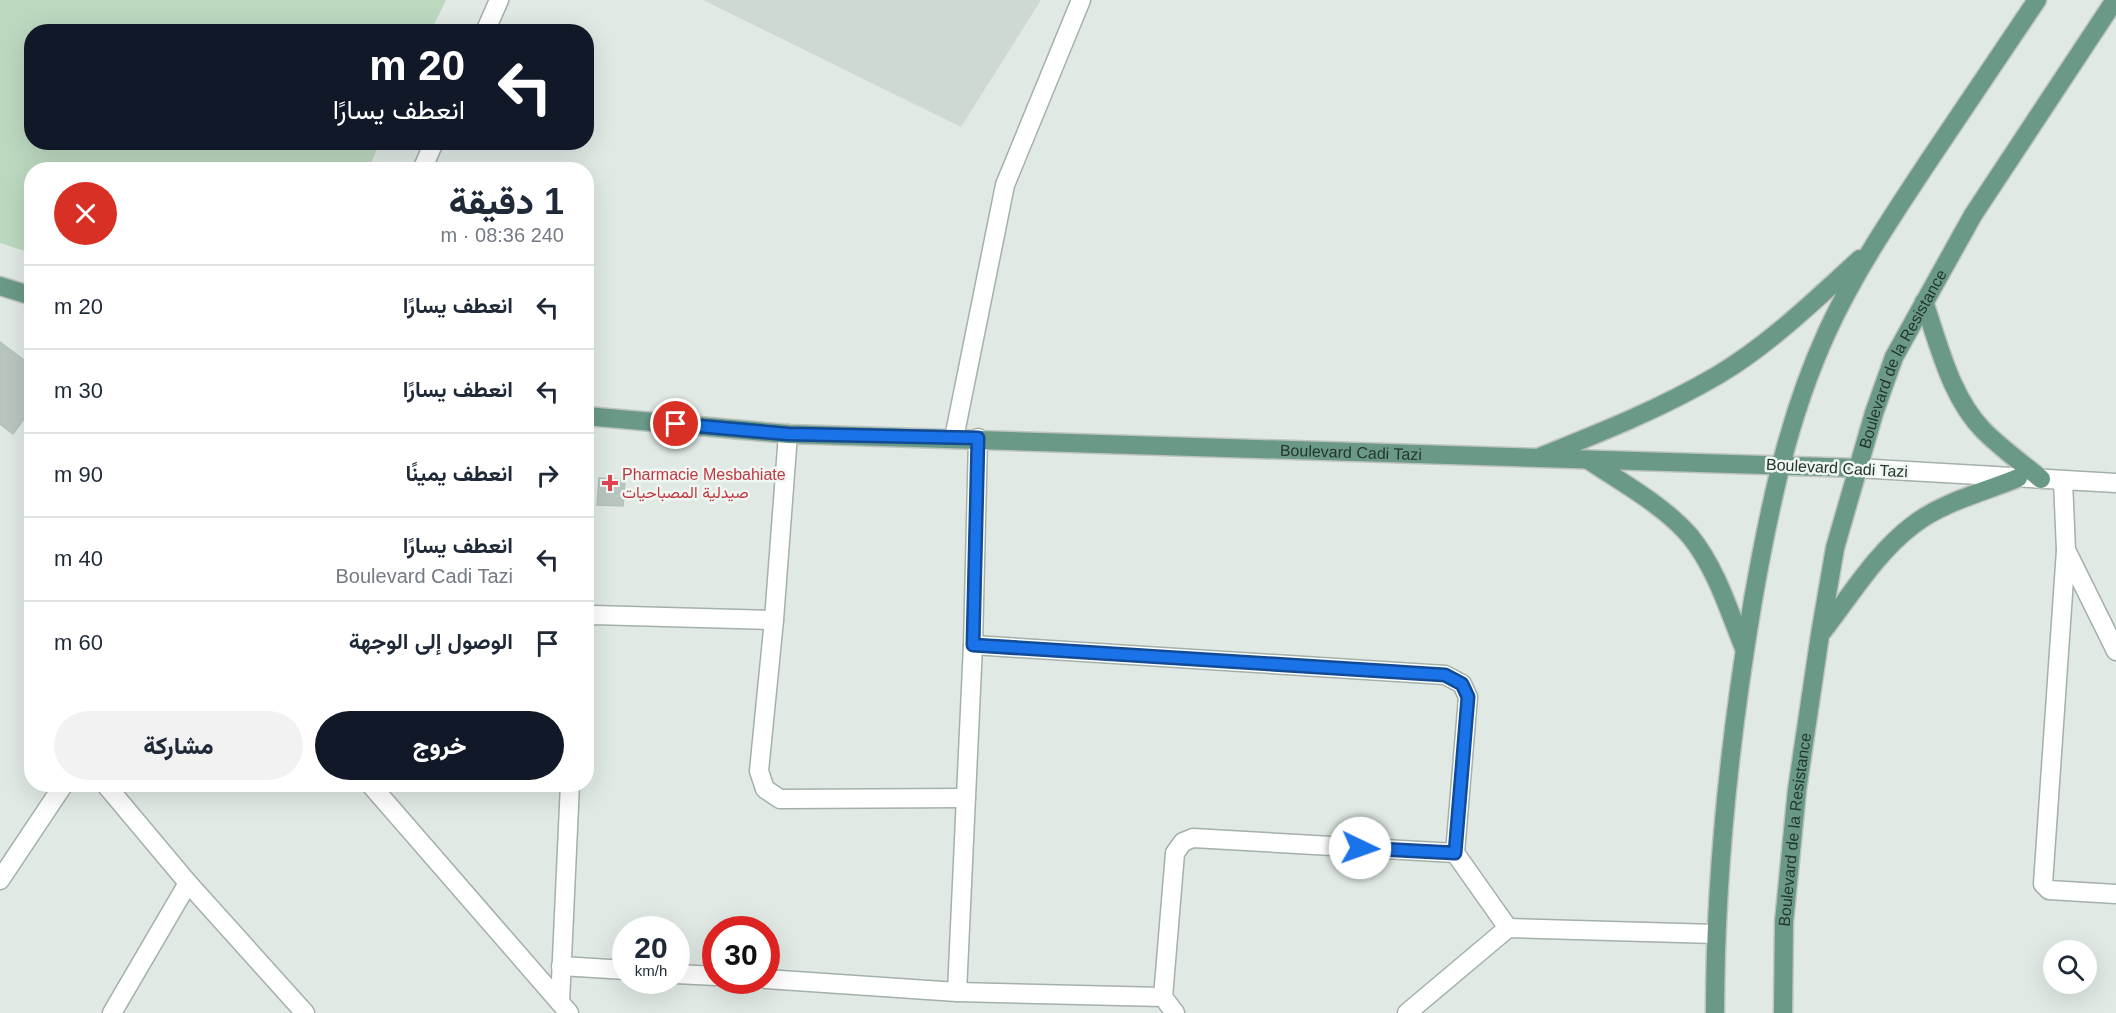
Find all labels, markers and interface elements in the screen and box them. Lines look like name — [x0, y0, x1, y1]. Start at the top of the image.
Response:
text: 20 m — [369, 42, 465, 89]
icon: left — [486, 48, 564, 126]
text: انعطف يسارًا — [333, 95, 465, 125]
text: 1 دقيقة — [449, 181, 564, 222]
button: close — [54, 182, 117, 245]
text: 240 m · 08:36 — [441, 224, 564, 246]
street label: Boulevard de la Resistance — [1856, 266, 1950, 451]
icon: left — [531, 291, 564, 324]
text: انعطف يسارًا — [403, 293, 513, 318]
text: 20 m — [54, 294, 103, 319]
icon: left — [531, 375, 564, 408]
text: انعطف يسارًا — [403, 377, 513, 402]
text: 30 m — [54, 378, 103, 403]
pin — [650, 398, 701, 449]
icon: arrive — [659, 407, 692, 440]
street label: Boulevard Cadi Tazi — [1280, 441, 1422, 463]
street label: Boulevard Cadi Tazi — [1766, 456, 1908, 480]
icon: right — [531, 459, 564, 492]
text: انعطف يمينًا — [405, 461, 513, 486]
text: 90 m — [54, 462, 103, 487]
place label: Pharmacie Mesbahiate صيدلية المصباحيات — [622, 466, 786, 502]
marker: Pharmacie Mesbahiate صيدلية المصباحيات — [603, 476, 617, 490]
text: انعطف يسارًا — [403, 533, 513, 558]
icon: left — [531, 543, 564, 576]
text: 40 m — [54, 546, 103, 571]
text: Boulevard Cadi Tazi — [335, 565, 513, 587]
icon: arrive — [531, 627, 564, 660]
text: الوصول إلى الوجهة — [349, 629, 513, 654]
text: 60 m — [54, 630, 103, 655]
button: مشاركة — [54, 711, 303, 780]
button: خروج — [315, 711, 564, 780]
street label: Boulevard de la Resistance — [1775, 731, 1814, 927]
position arrow — [1328, 816, 1392, 880]
speed limit sign: 30 — [702, 916, 780, 994]
text: 20 — [634, 931, 668, 964]
map controls — [2043, 940, 2097, 994]
button: search — [2043, 940, 2097, 994]
text: km/h — [635, 962, 667, 979]

